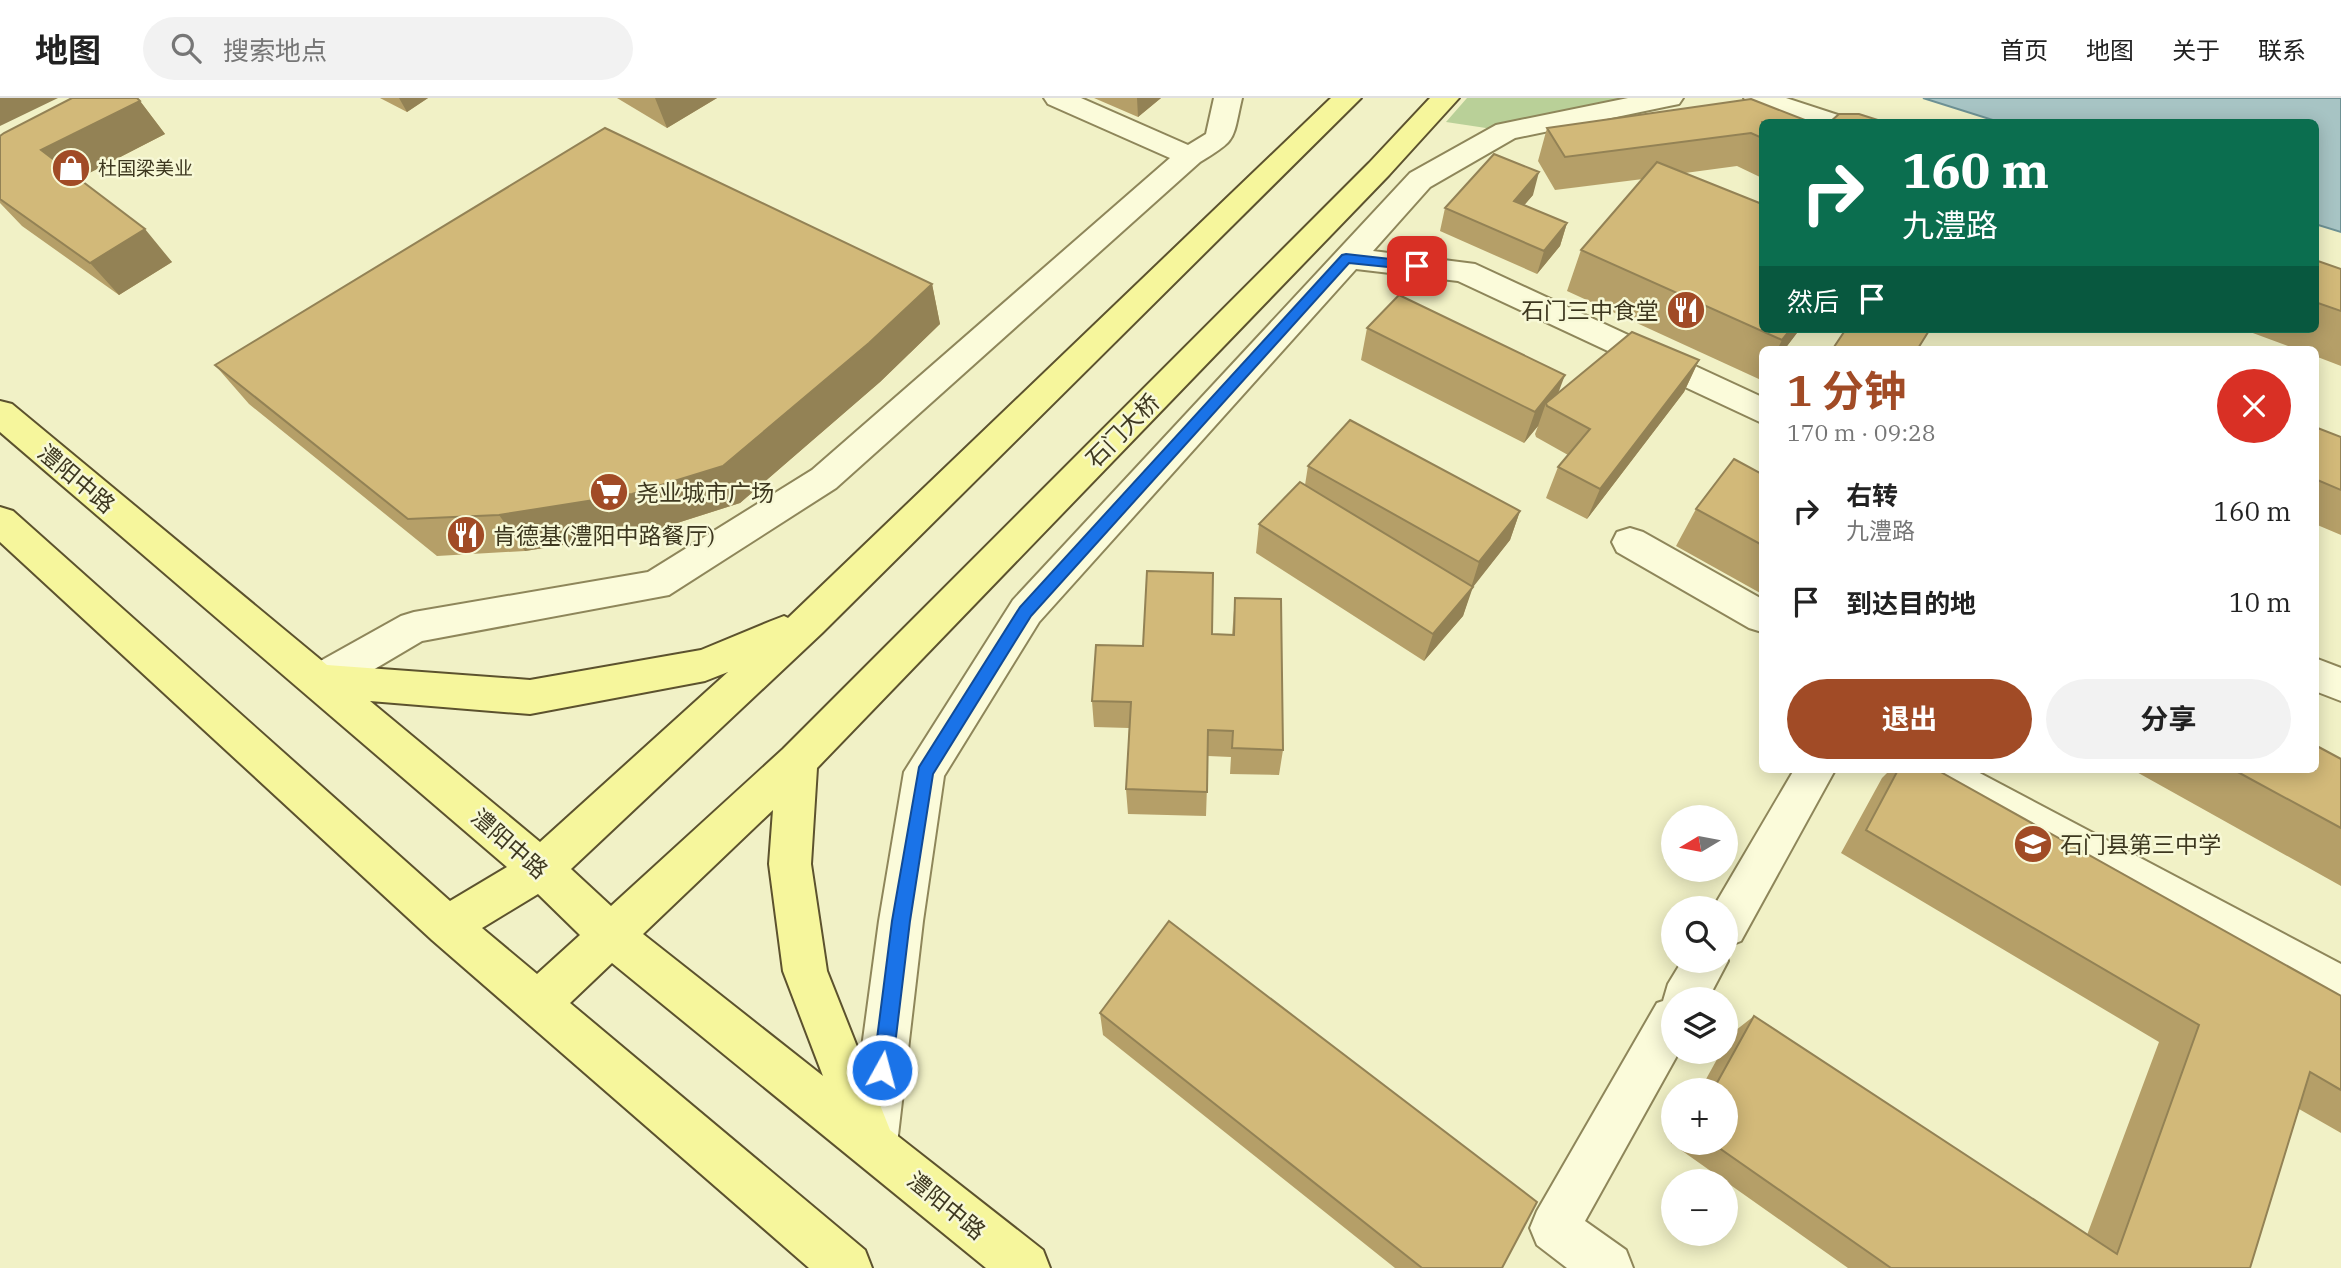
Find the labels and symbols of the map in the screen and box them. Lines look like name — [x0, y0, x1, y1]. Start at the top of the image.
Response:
shop icon: 杜国梁美业 — [50, 147, 92, 189]
place label: 杜国梁美业 — [98, 156, 193, 180]
pin — [1387, 236, 1447, 296]
restaurant icon: 石门三中食堂 — [1665, 289, 1707, 331]
place label: 石门三中食堂 — [1521, 295, 1659, 325]
street label: 石门大桥 — [1079, 387, 1165, 473]
street label: 澧阳中路 — [32, 437, 122, 519]
supermarket icon: 尧业城市广场 — [588, 471, 630, 513]
place label: 尧业城市广场 — [636, 477, 774, 507]
restaurant icon: 肯德基(澧阳中路餐厅) — [445, 514, 487, 556]
place label: 肯德基(澧阳中路餐厅) — [493, 520, 715, 550]
street label: 澧阳中路 — [465, 802, 555, 884]
north arrow — [1661, 805, 1738, 882]
school or university icon: 石门县第三中学 — [2012, 823, 2054, 865]
place label: 石门县第三中学 — [2060, 829, 2221, 859]
position arrow — [845, 1033, 919, 1107]
street label: 澧阳中路 — [902, 1164, 992, 1246]

